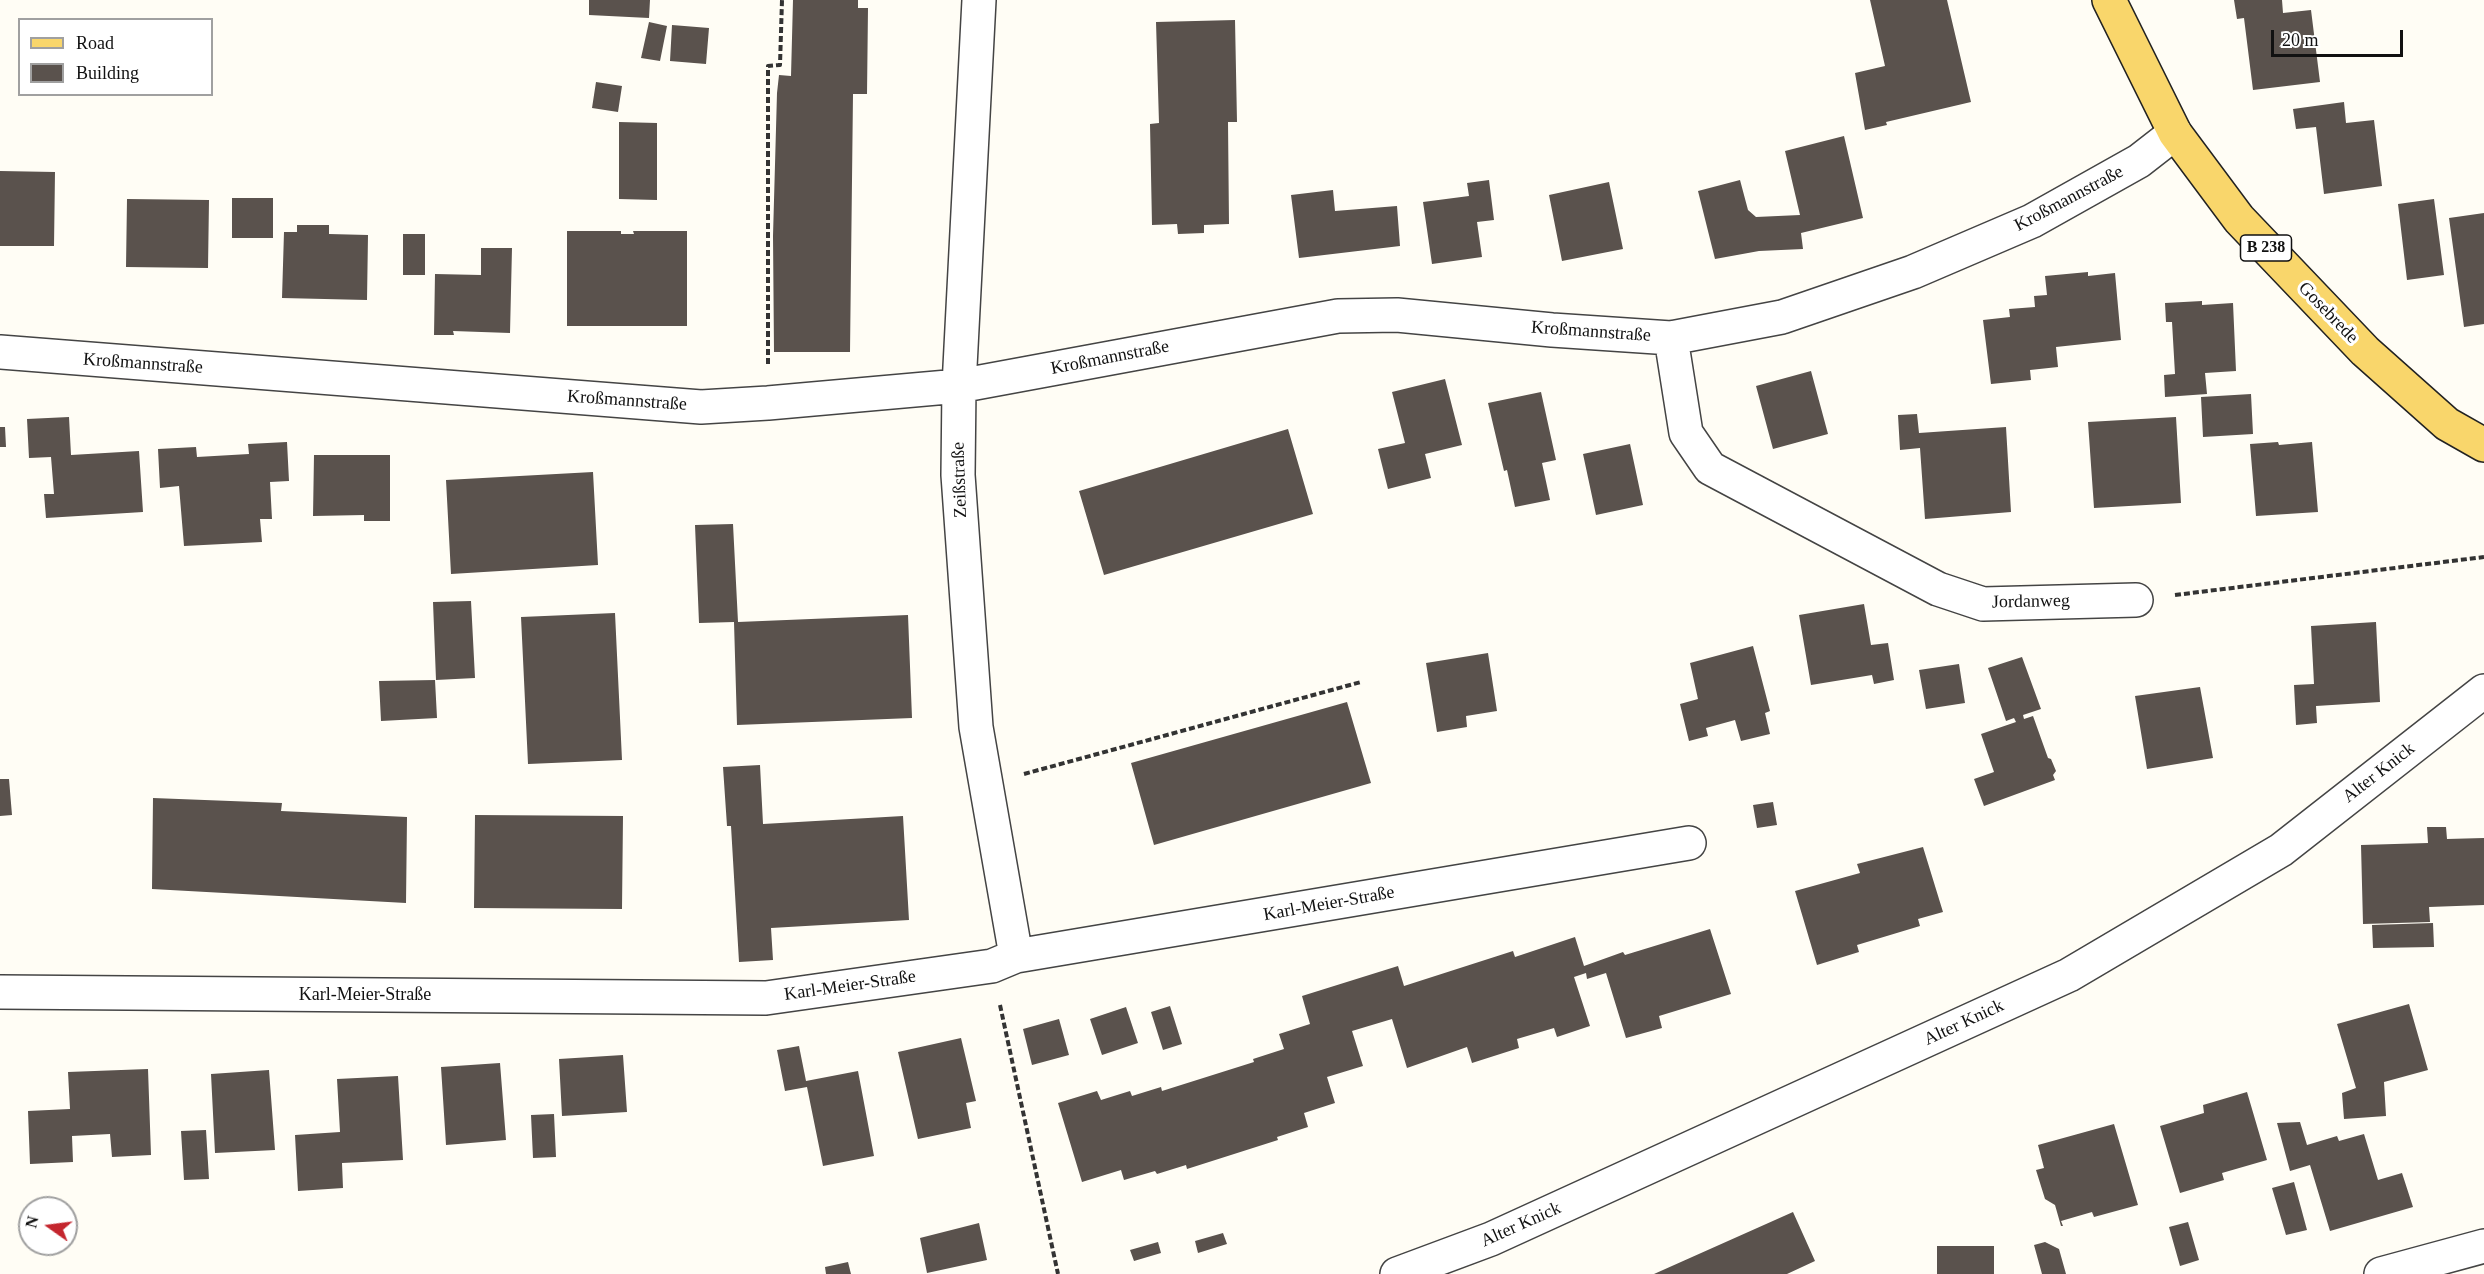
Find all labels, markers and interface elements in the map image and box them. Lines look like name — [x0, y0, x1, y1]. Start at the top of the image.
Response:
legend — [18, 18, 213, 96]
scale bar — [2274, 18, 2406, 56]
text: 20 m — [2282, 30, 2319, 50]
text: Road — [76, 33, 114, 53]
text: Building — [76, 63, 139, 83]
street label: Kroßmannstraße — [2011, 161, 2127, 237]
road number: B 238 — [2240, 235, 2292, 261]
street label: Gosebrede — [2293, 278, 2363, 348]
street label: Kroßmannstraße — [1530, 317, 1652, 347]
street label: Kroßmannstraße — [1049, 336, 1171, 380]
street label: Kroßmannstraße — [82, 349, 204, 379]
street label: Kroßmannstraße — [566, 386, 688, 416]
street label: Zeißstraße — [948, 442, 972, 518]
street label: Jordanweg — [1992, 591, 2070, 613]
street label: Alter Knick — [2339, 738, 2419, 808]
street label: Karl-Meier-Straße — [1262, 882, 1396, 926]
street label: Karl-Meier-Straße — [783, 966, 917, 1006]
street label: Karl-Meier-Straße — [299, 984, 431, 1006]
street label: Alter Knick — [1921, 995, 2007, 1051]
north arrow — [18, 1196, 78, 1256]
street label: Alter Knick — [1478, 1198, 1564, 1252]
text: N — [22, 1214, 42, 1230]

